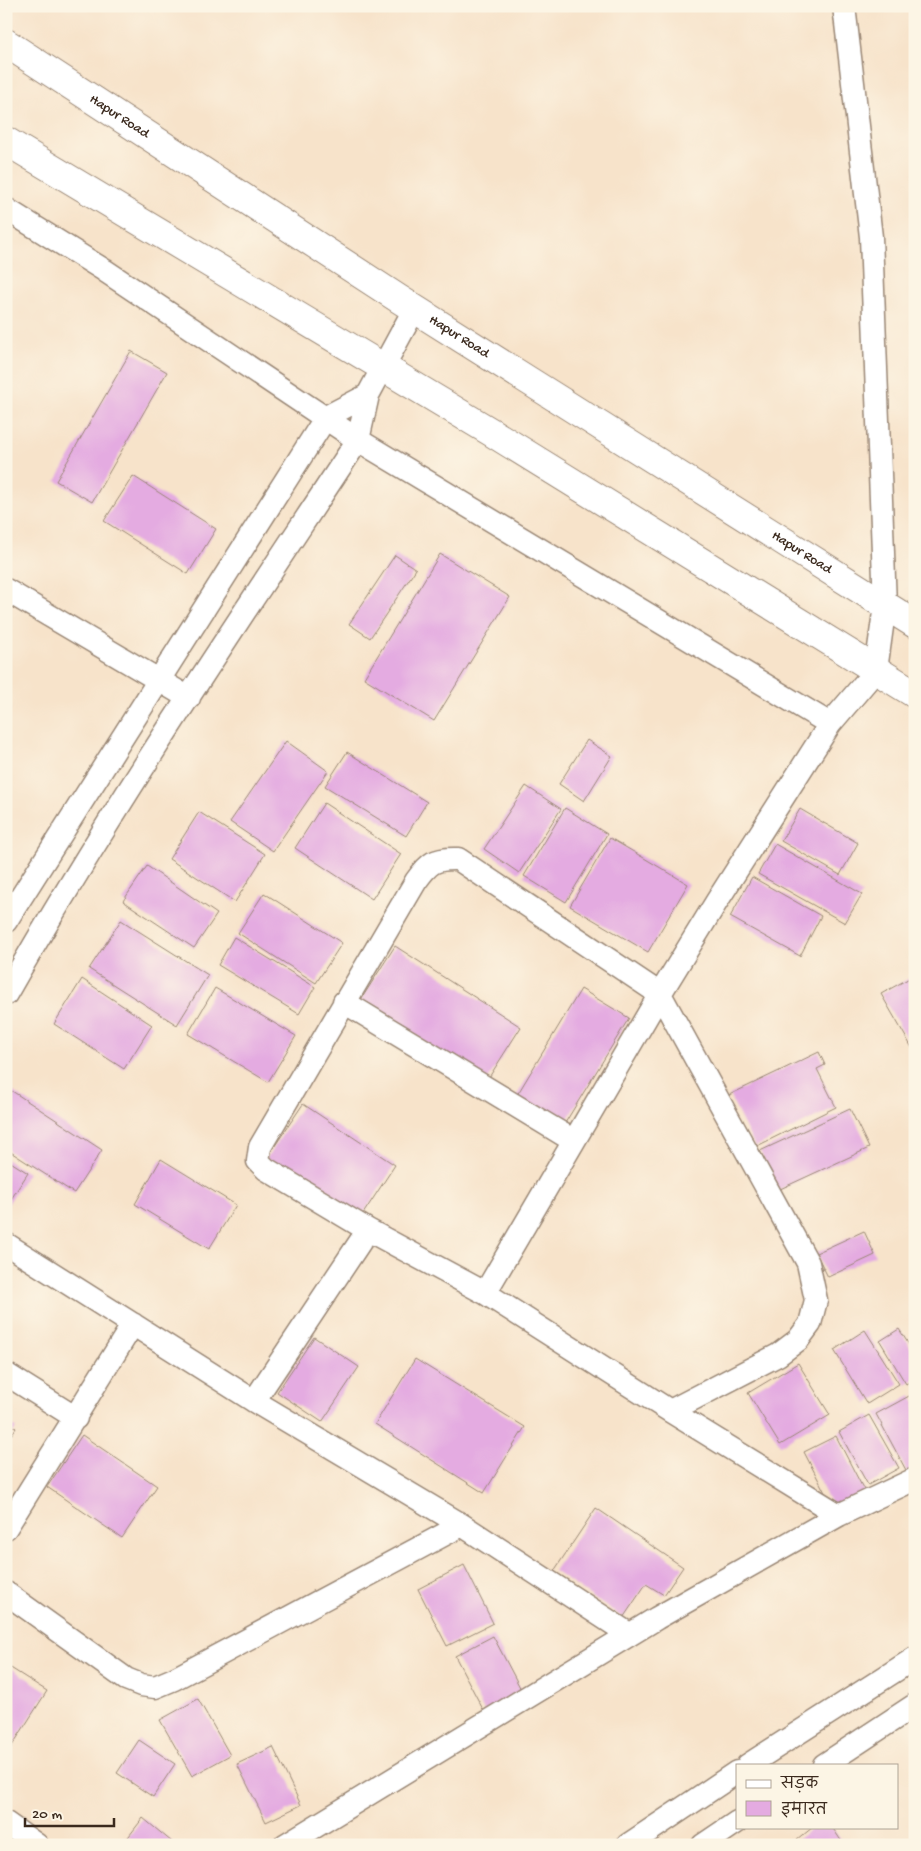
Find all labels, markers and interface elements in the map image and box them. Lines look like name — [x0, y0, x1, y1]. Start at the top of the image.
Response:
street label: Hapur Road — [86, 91, 154, 143]
street label: Hapur Road — [426, 311, 494, 363]
street label: Hapur Road — [768, 527, 837, 579]
legend — [736, 1764, 898, 1828]
text: सड़क — [780, 1776, 819, 1794]
scale bar — [25, 1796, 114, 1828]
text: इमारत — [781, 1801, 828, 1820]
text: 20 m — [32, 1806, 62, 1824]

